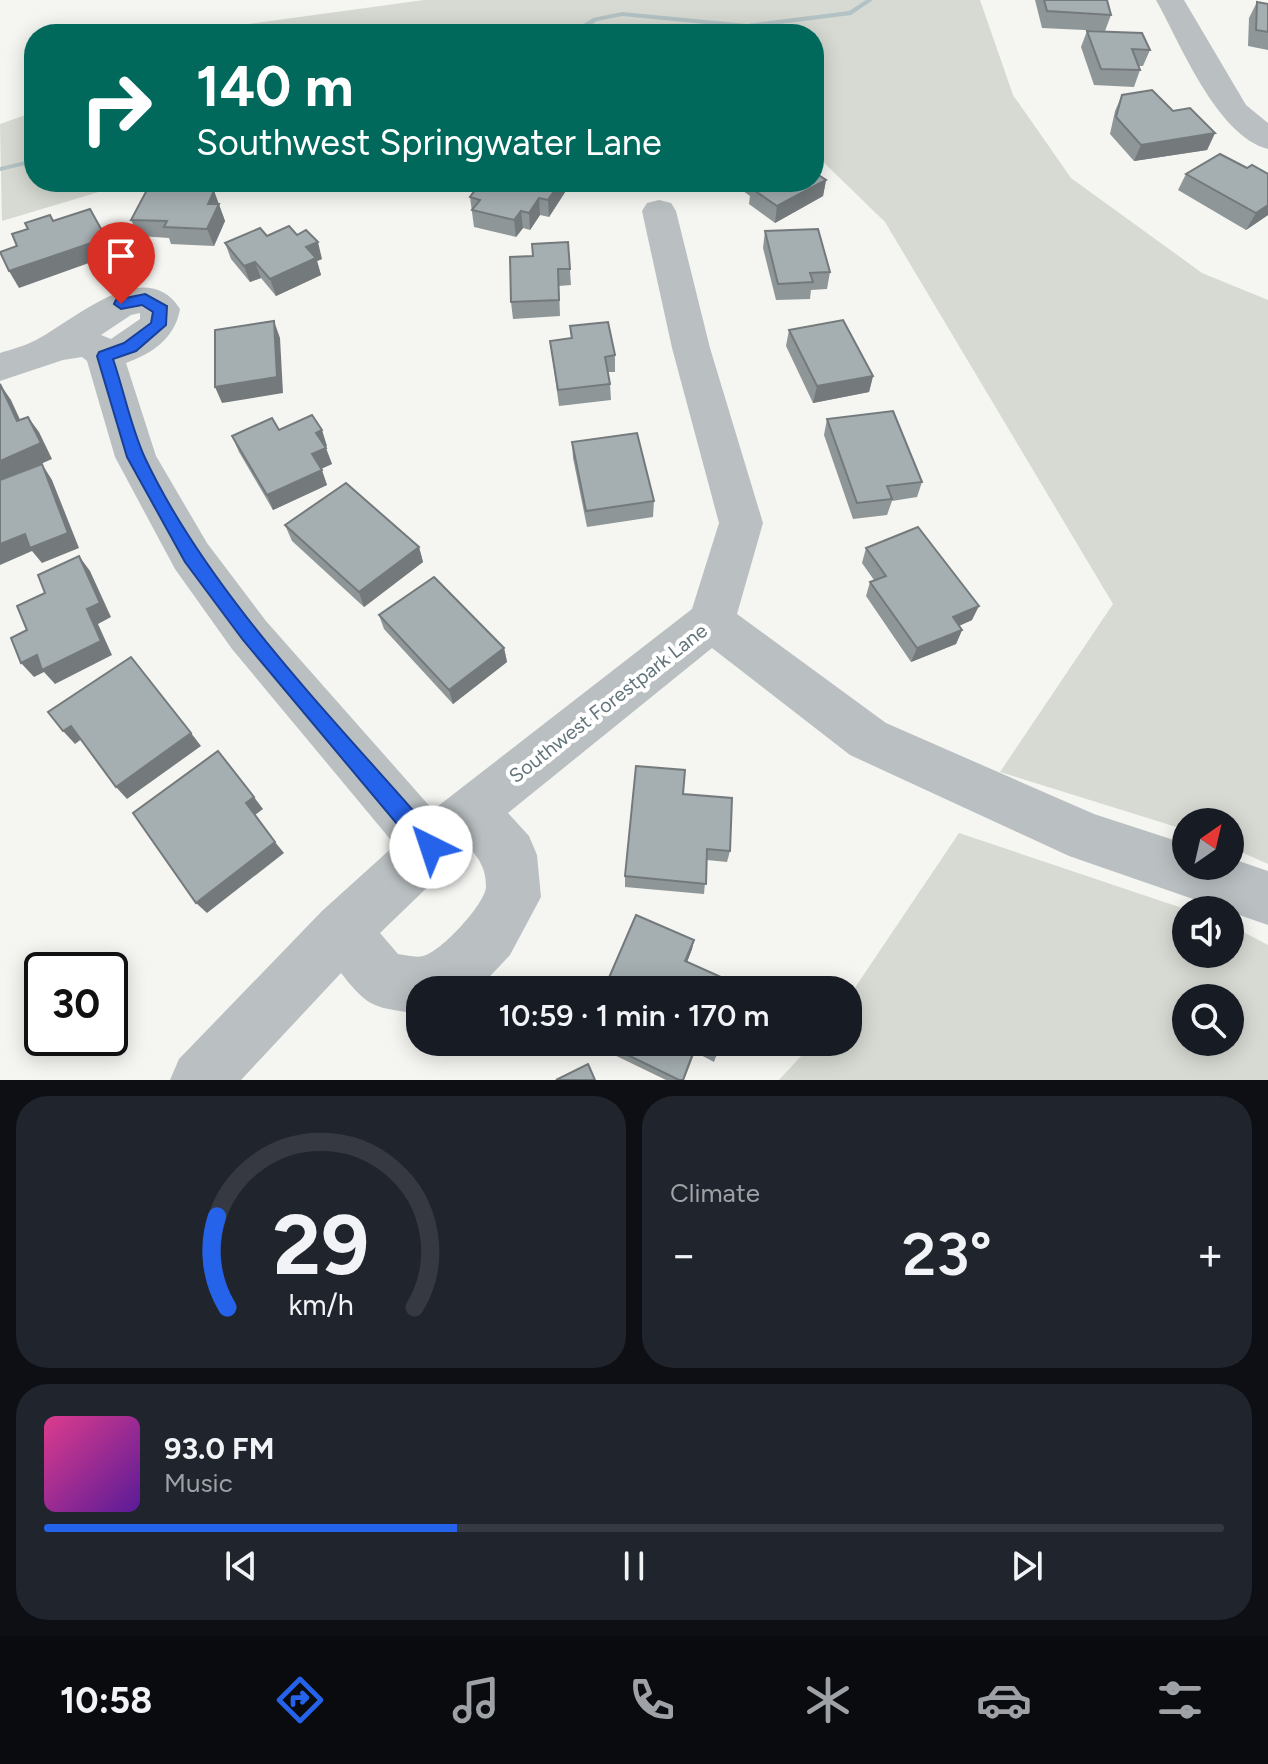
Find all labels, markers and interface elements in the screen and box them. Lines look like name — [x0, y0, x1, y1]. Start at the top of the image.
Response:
text: 140 m — [196, 53, 354, 120]
icon: right — [64, 56, 168, 160]
text: Southwest Springwater Lane — [196, 121, 662, 164]
pin — [87, 222, 155, 304]
icon: arrive — [99, 234, 143, 278]
street label: Southwest Forestpark Lane — [504, 618, 712, 788]
position arrow — [389, 805, 473, 889]
north arrow — [1172, 808, 1244, 880]
map controls — [1172, 808, 1244, 1056]
button: sound — [1172, 896, 1244, 968]
speed limit sign: 30 — [24, 952, 128, 1056]
button: search — [1172, 984, 1244, 1056]
text: 10:59 · 1 min · 170 m — [499, 997, 770, 1034]
text: Climate — [670, 1177, 760, 1209]
text: 29 — [273, 1195, 369, 1295]
text: 23° — [902, 1218, 992, 1290]
text: − — [670, 1228, 697, 1281]
text: + — [1197, 1228, 1224, 1281]
text: km/h — [288, 1288, 354, 1322]
text: 93.0 FM — [164, 1430, 274, 1467]
text: Music — [164, 1467, 233, 1499]
icon: previous — [219, 1544, 263, 1588]
icon: pause — [612, 1544, 656, 1588]
icon: next — [1005, 1544, 1049, 1588]
icon: directions — [272, 1672, 328, 1728]
icon: music — [448, 1672, 504, 1728]
icon: phone — [624, 1672, 680, 1728]
icon: climate — [800, 1672, 856, 1728]
icon: car — [976, 1672, 1032, 1728]
icon: filters — [1152, 1672, 1208, 1728]
text: 10:58 — [60, 1679, 152, 1722]

